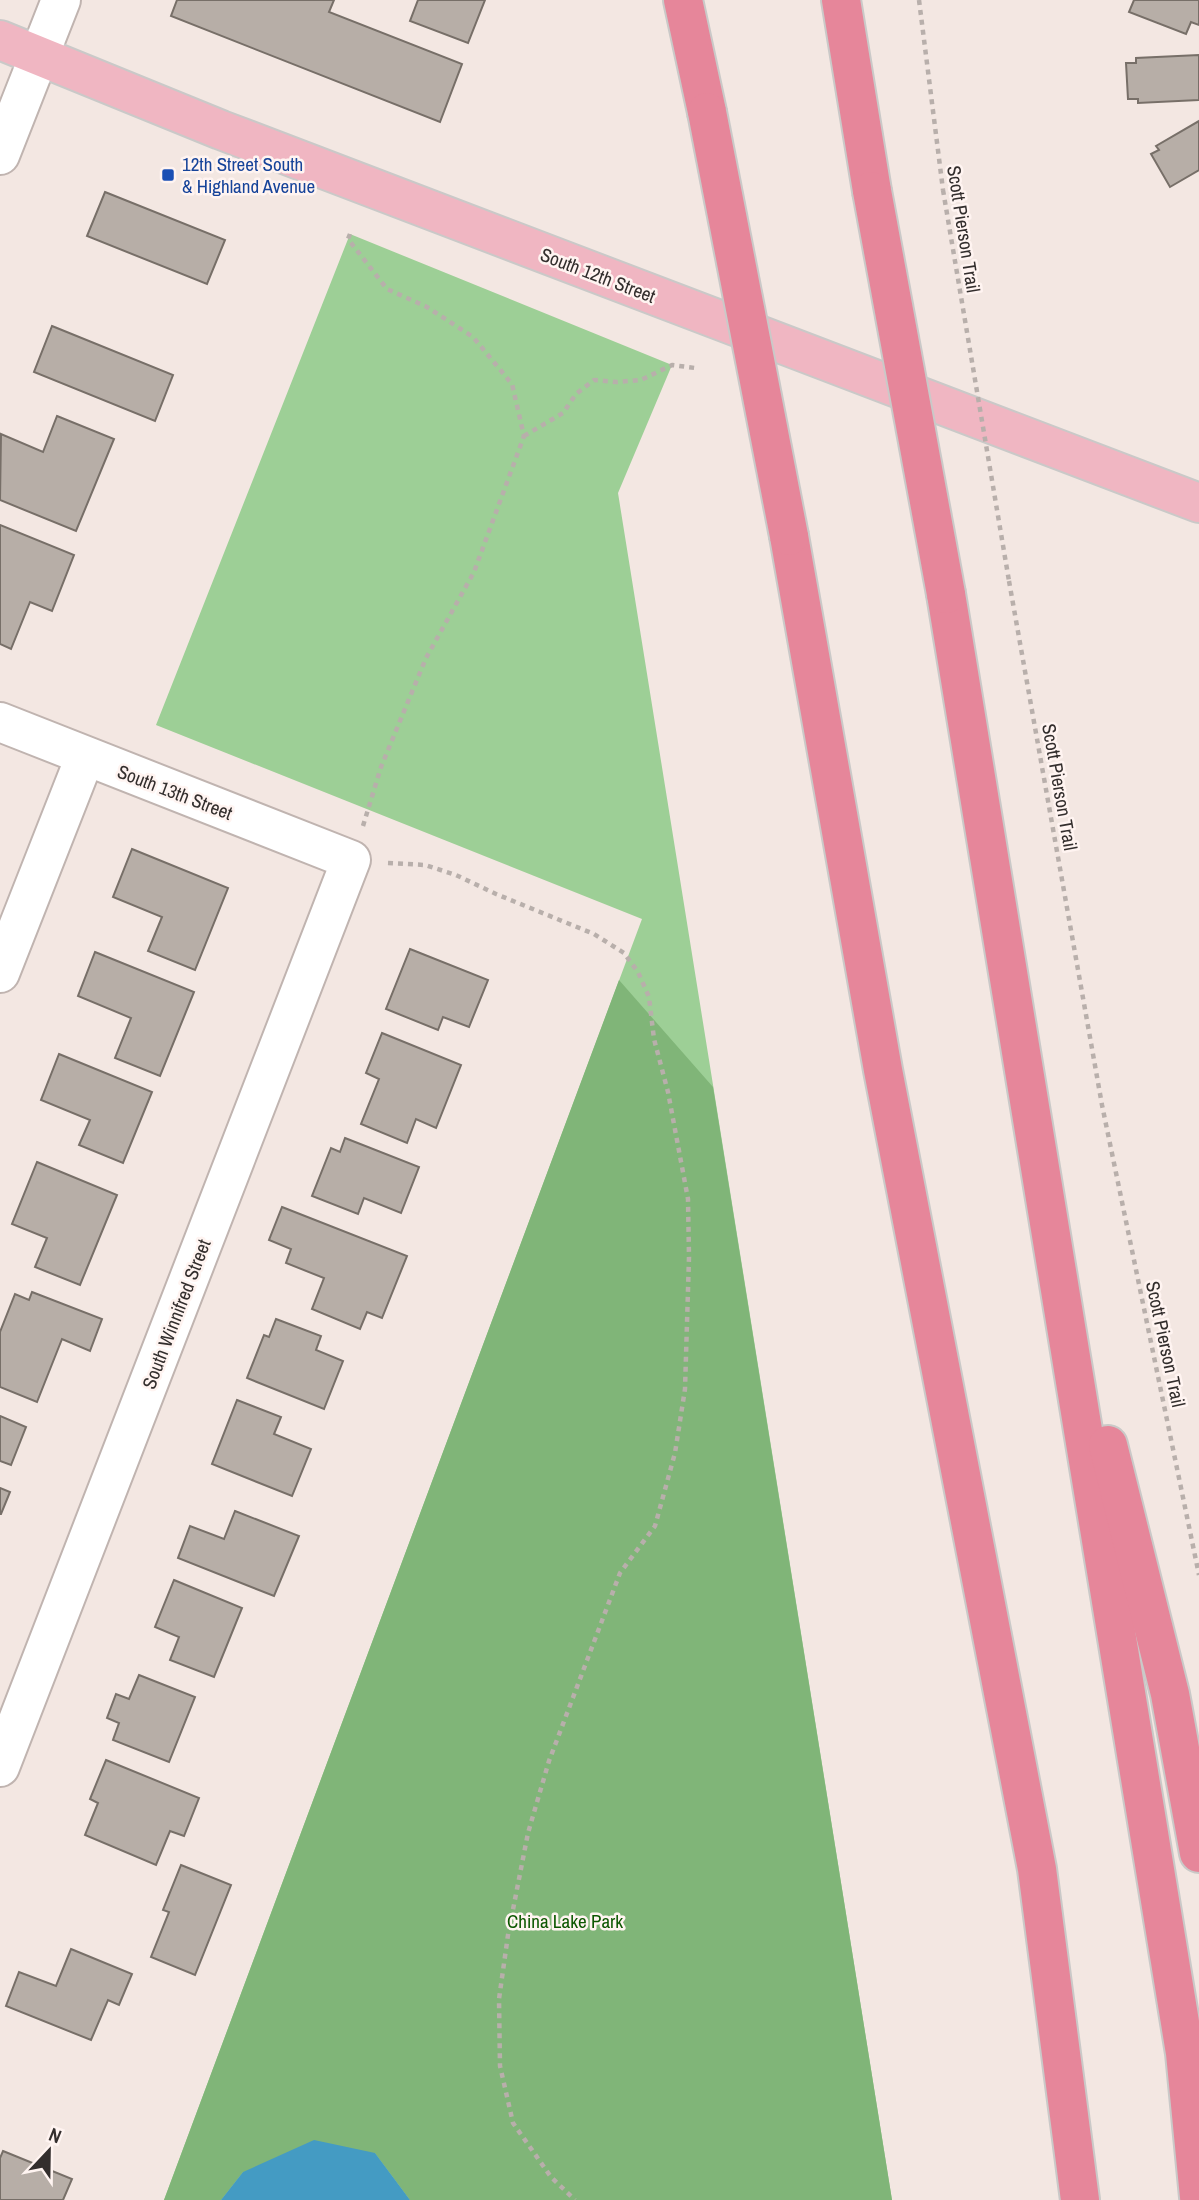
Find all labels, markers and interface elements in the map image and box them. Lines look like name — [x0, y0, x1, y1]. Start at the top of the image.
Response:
place label: 12th Street South & Highland Avenue — [182, 151, 315, 199]
street label: Scott Pierson Trail — [941, 164, 987, 294]
marker: 12th Street South & Highland Avenue — [160, 167, 176, 183]
street label: South 12th Street — [537, 241, 660, 309]
street label: Scott Pierson Trail — [1036, 722, 1084, 852]
street label: South 13th Street — [114, 758, 237, 826]
street label: South Winnifred Street — [135, 1235, 217, 1393]
street label: Scott Pierson Trail — [1140, 1279, 1192, 1409]
park label: China Lake Park — [507, 1908, 623, 1934]
north arrow — [14, 2116, 84, 2186]
text: N — [45, 2121, 65, 2149]

